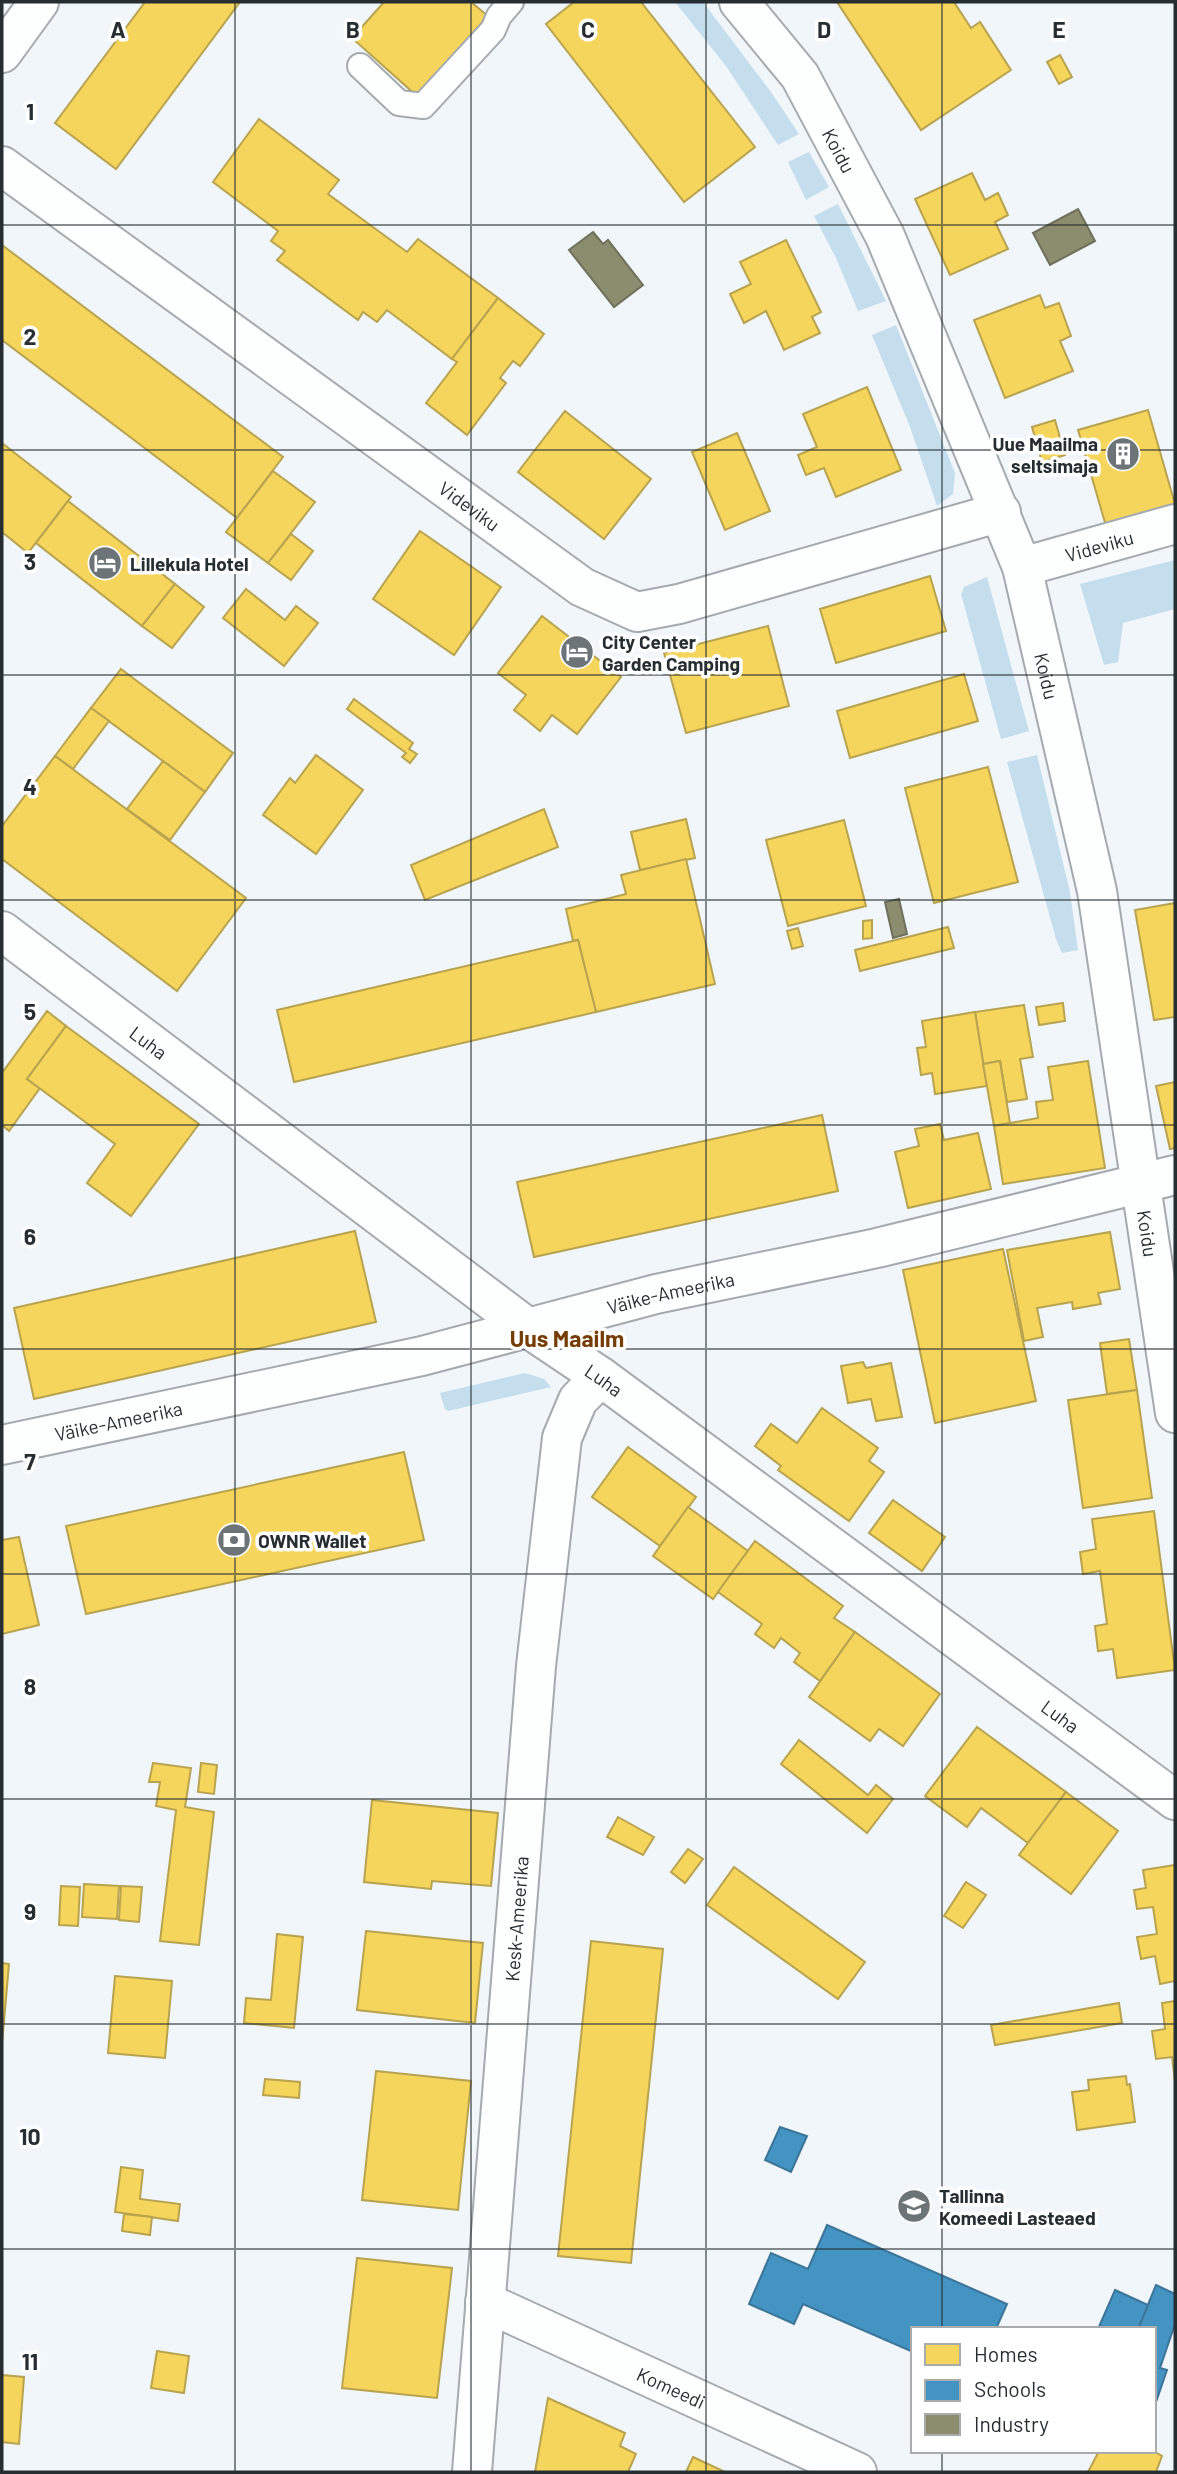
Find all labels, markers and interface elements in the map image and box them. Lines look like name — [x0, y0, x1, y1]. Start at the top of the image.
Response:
text: A — [110, 15, 126, 43]
text: B — [346, 15, 360, 43]
text: C — [581, 15, 595, 43]
text: D — [817, 15, 831, 43]
text: E — [1052, 15, 1066, 43]
text: 1 — [26, 97, 34, 125]
street label: Koidu — [818, 124, 861, 176]
text: 2 — [24, 322, 36, 350]
place label: Uue Maailma seltsimaja — [992, 432, 1098, 477]
building icon: Uue Maailma seltsimaja — [1104, 435, 1142, 473]
street label: Videviku — [435, 476, 505, 535]
street label: Videviku — [1062, 525, 1136, 566]
hotel icon: Lillekula Hotel — [86, 544, 124, 582]
text: 3 — [24, 547, 36, 575]
place label: Lillekula Hotel — [130, 552, 249, 575]
place label: City Center Garden Camping — [602, 630, 740, 675]
hotel icon: City Center Garden Camping — [558, 633, 596, 671]
street label: Koidu — [1031, 650, 1064, 701]
text: 4 — [23, 772, 37, 800]
text: 5 — [24, 997, 36, 1025]
street label: Luha — [126, 1020, 172, 1063]
street label: Koidu — [1133, 1208, 1163, 1258]
text: 6 — [24, 1222, 36, 1250]
street label: Väike-Ameerika — [604, 1267, 736, 1318]
district label: Uus Maailm — [510, 1324, 624, 1352]
street label: Luha — [581, 1358, 628, 1401]
street label: Väike-Ameerika — [52, 1396, 184, 1445]
text: 7 — [24, 1447, 36, 1475]
bank icon: OWNR Wallet — [215, 1521, 253, 1559]
place label: OWNR Wallet — [258, 1529, 366, 1552]
text: 8 — [24, 1672, 36, 1700]
street label: Luha — [1037, 1694, 1084, 1737]
street label: Kesk-Ameerika — [500, 1855, 532, 1982]
text: 9 — [24, 1897, 36, 1925]
text: 10 — [19, 2122, 41, 2150]
place label: Tallinna Komeedi Lasteaed — [939, 2184, 1096, 2229]
school or university icon: Tallinna Komeedi Lasteaed — [895, 2187, 933, 2225]
legend — [911, 2327, 1156, 2453]
text: Homes — [974, 2341, 1038, 2366]
text: 11 — [22, 2347, 38, 2375]
street label: Komeedi — [634, 2362, 709, 2413]
text: Schools — [974, 2376, 1046, 2401]
text: Industry — [974, 2411, 1049, 2436]

